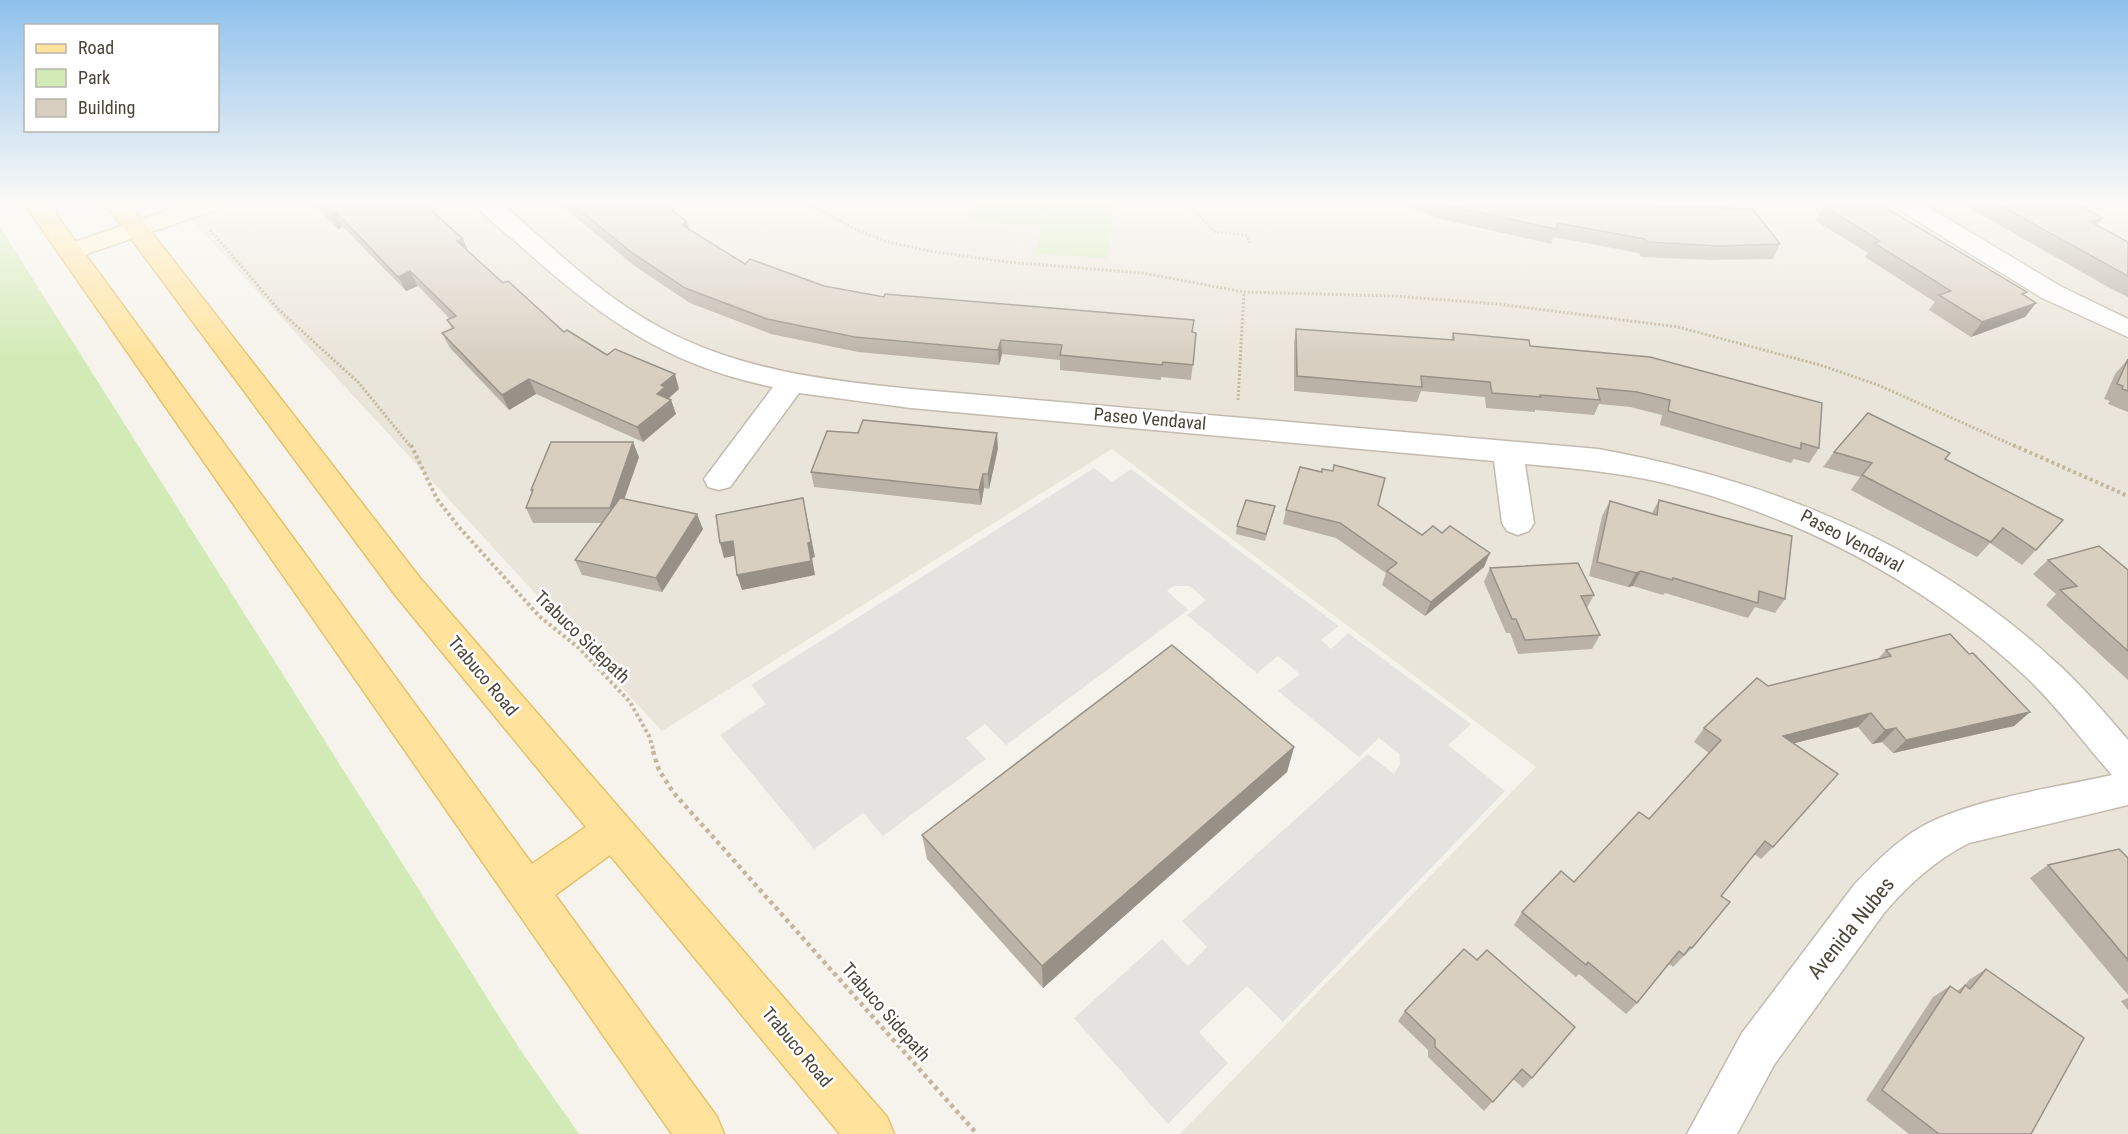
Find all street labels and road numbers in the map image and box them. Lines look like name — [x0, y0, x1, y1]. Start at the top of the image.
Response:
street label: Paseo Vendaval — [1093, 403, 1207, 434]
street label: Paseo Vendaval — [1797, 505, 1907, 576]
street label: Trabuco Sidepath — [530, 586, 634, 687]
street label: Trabuco Road — [444, 632, 523, 720]
street label: Avenida Nubes — [1803, 872, 1899, 984]
street label: Trabuco Sidepath — [838, 958, 935, 1065]
street label: Trabuco Road — [758, 1003, 837, 1091]

